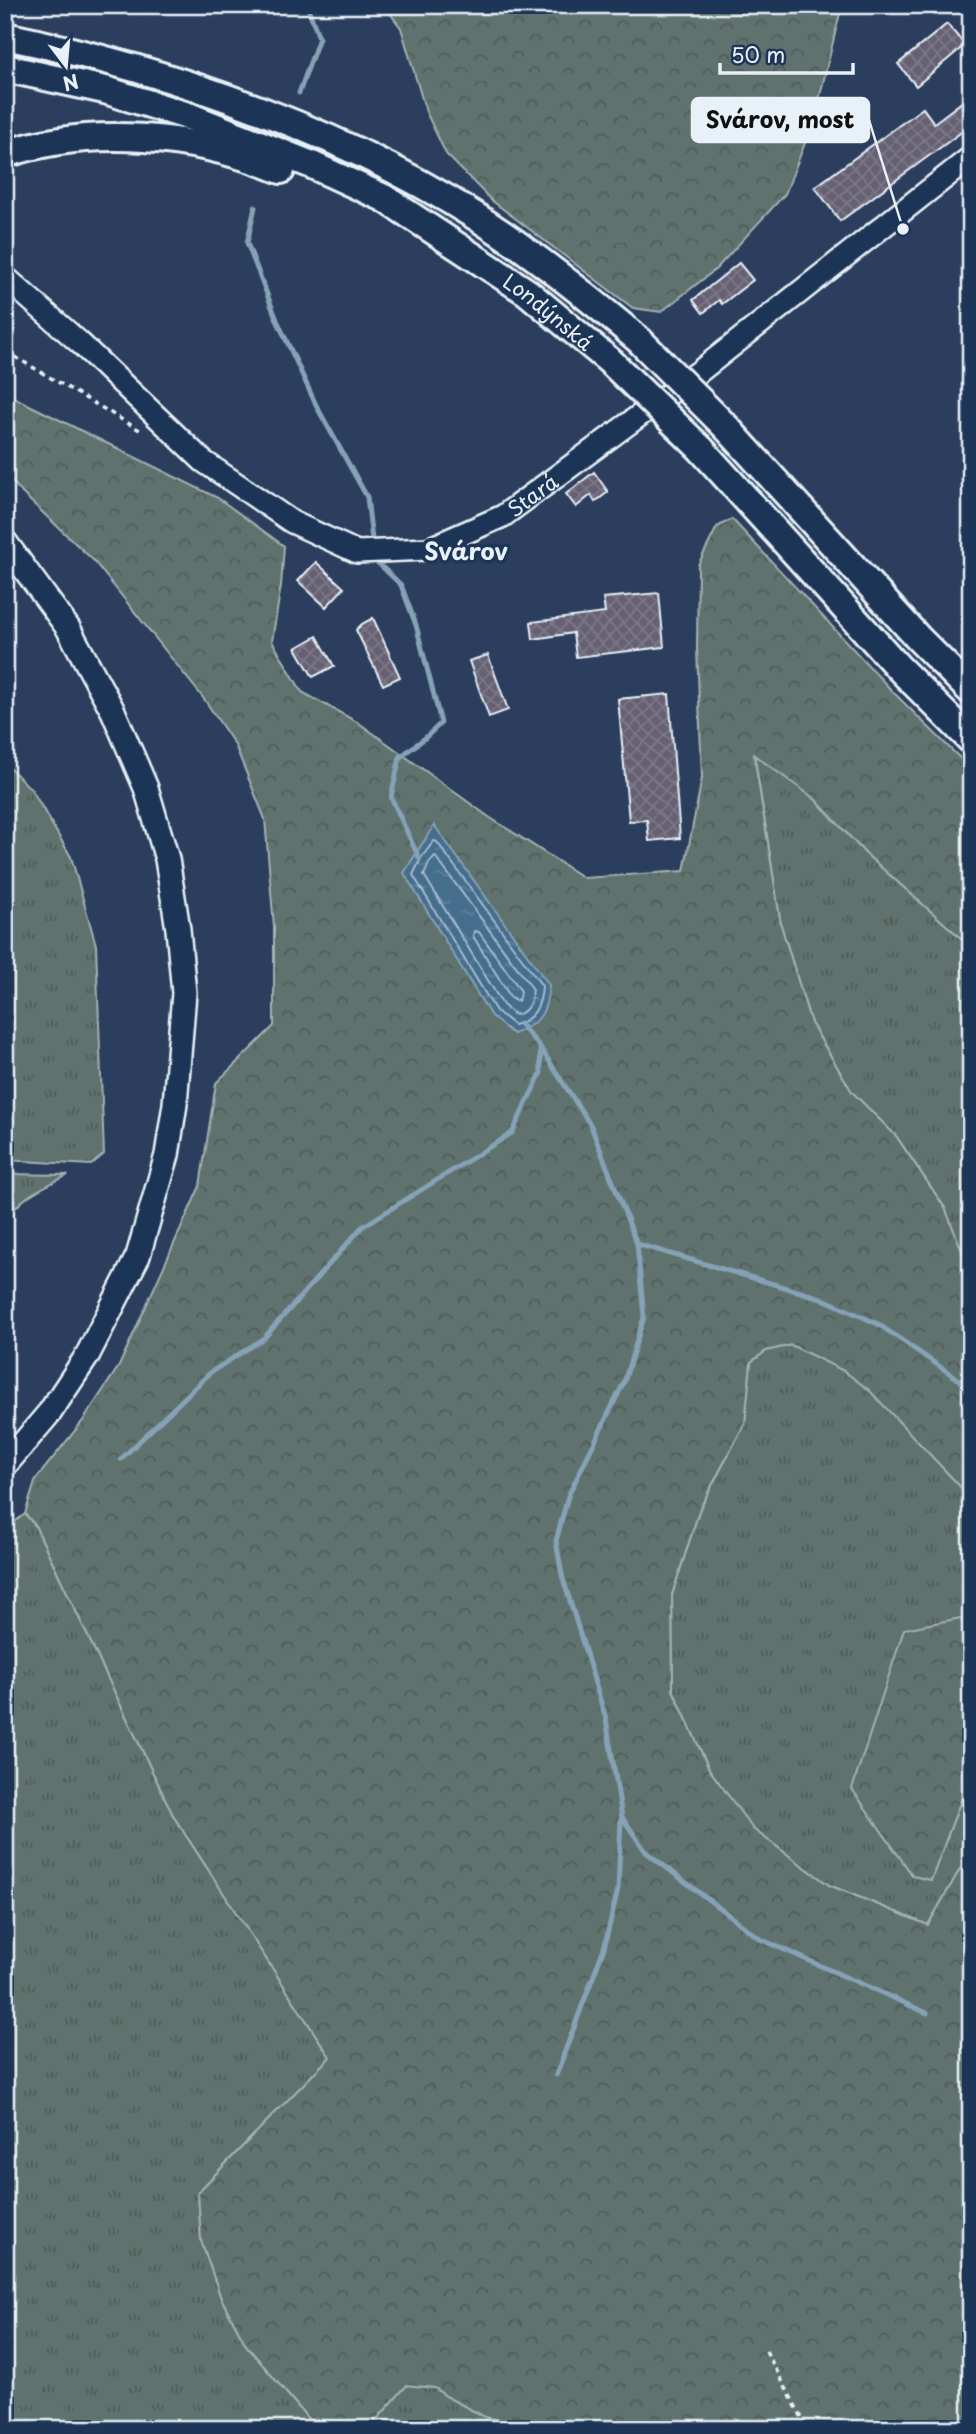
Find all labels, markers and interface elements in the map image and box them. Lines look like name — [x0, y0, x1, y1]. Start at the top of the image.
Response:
north arrow — [32, 32, 102, 102]
scale bar — [720, 32, 853, 76]
text: 50 m — [731, 38, 785, 70]
text: N — [60, 68, 82, 99]
callout: Svárov, most — [692, 98, 869, 142]
text: Svárov, most — [706, 101, 854, 136]
street label: Londýnská — [497, 265, 601, 358]
street label: Stará — [500, 465, 565, 524]
district label: Svárov — [424, 532, 508, 568]

